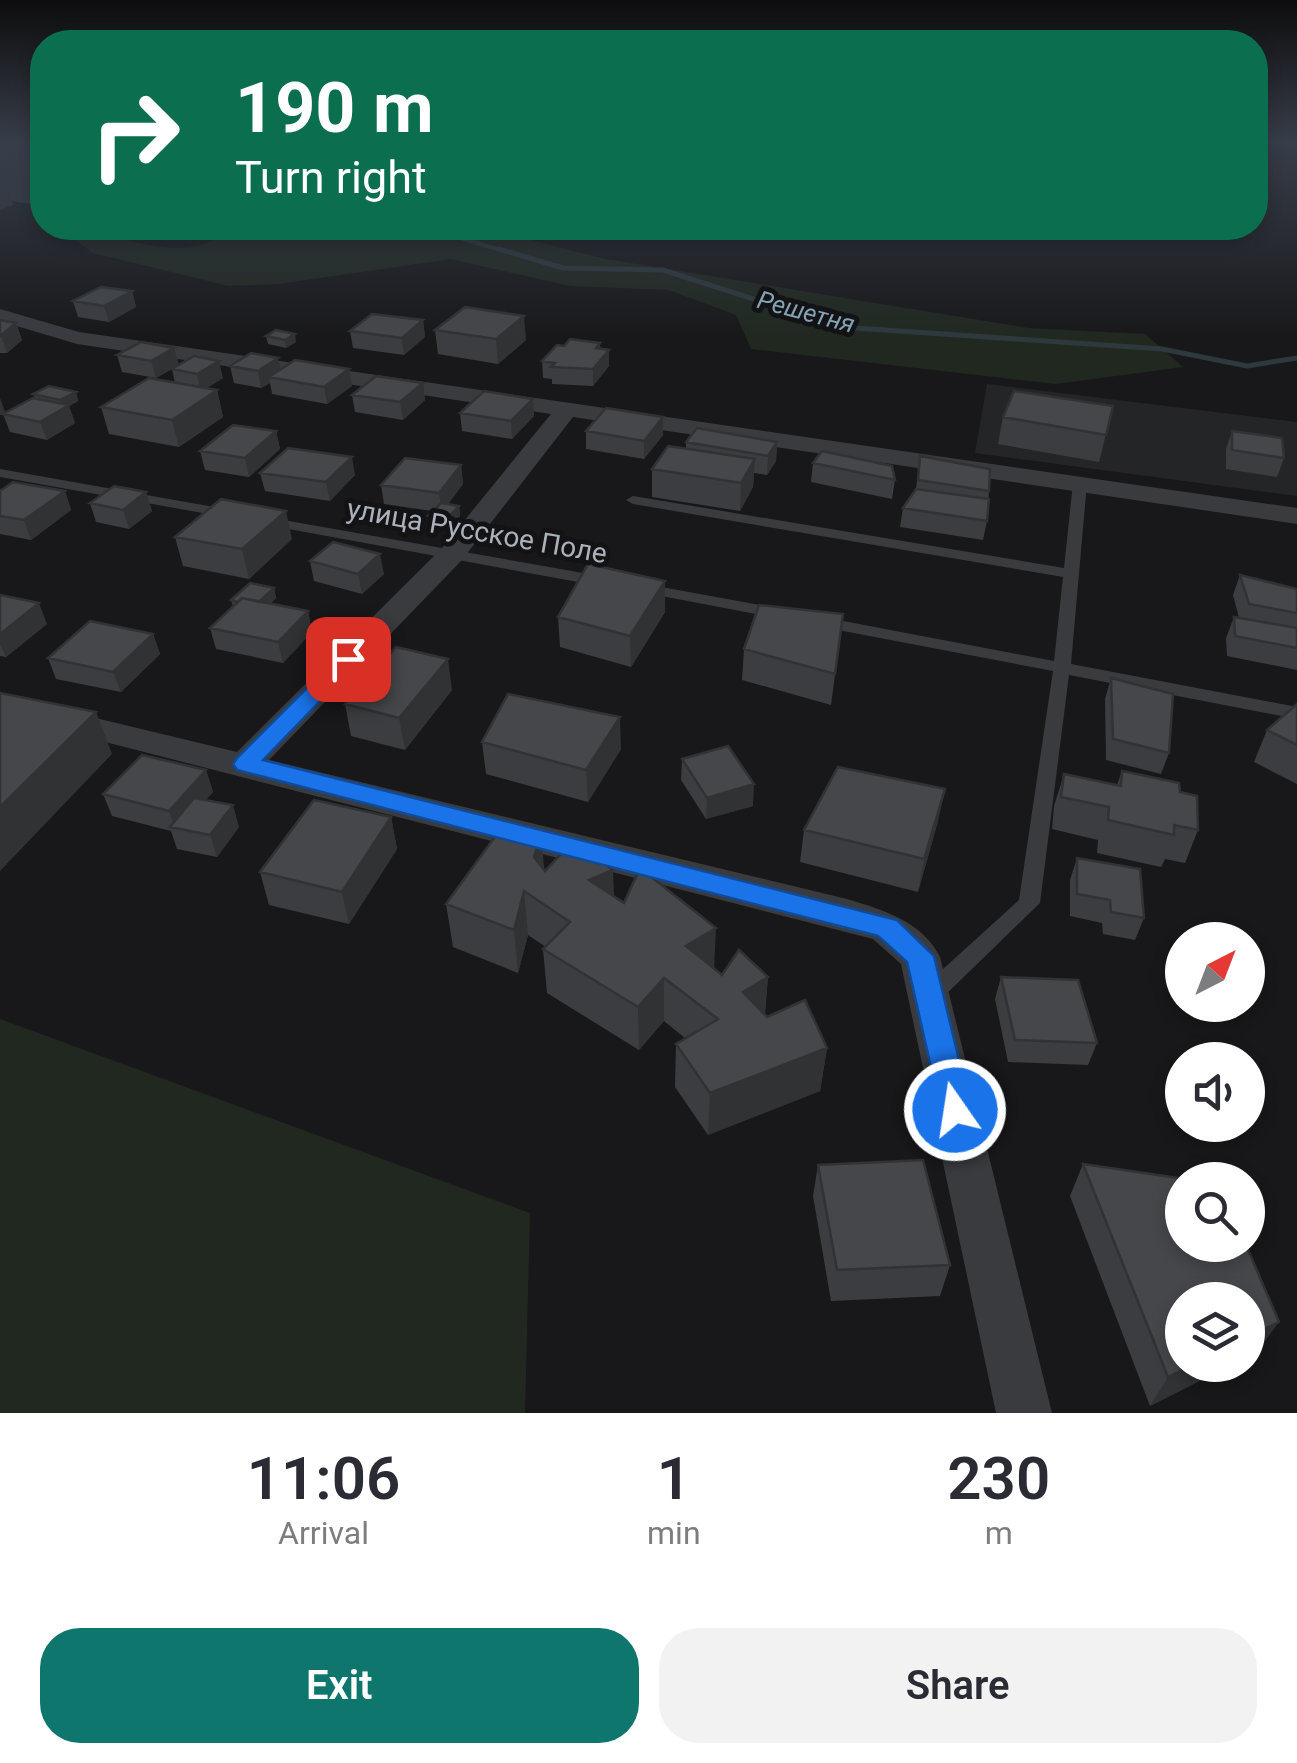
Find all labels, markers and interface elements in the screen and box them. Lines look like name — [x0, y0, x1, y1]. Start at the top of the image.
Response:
text: 190 m — [235, 67, 434, 149]
icon: right — [70, 70, 200, 200]
text: Turn right — [235, 151, 427, 204]
water label: Решетня — [754, 285, 858, 339]
street label: улица Русское Поле — [344, 492, 610, 570]
pin — [306, 617, 391, 702]
icon: arrive — [321, 632, 376, 687]
north arrow — [1165, 922, 1265, 1022]
map controls — [1165, 922, 1265, 1382]
button: sound — [1165, 1042, 1265, 1142]
position arrow — [903, 1058, 1007, 1162]
button: search — [1165, 1162, 1265, 1262]
button: layers — [1165, 1282, 1265, 1382]
text: 11:06 — [247, 1443, 400, 1514]
text: 1 — [657, 1443, 691, 1514]
text: 230 — [947, 1443, 1050, 1514]
text: Arrival — [278, 1514, 369, 1552]
text: min — [647, 1514, 701, 1552]
text: m — [985, 1514, 1013, 1552]
button: Exit — [40, 1628, 639, 1743]
button: Share — [659, 1628, 1257, 1743]

